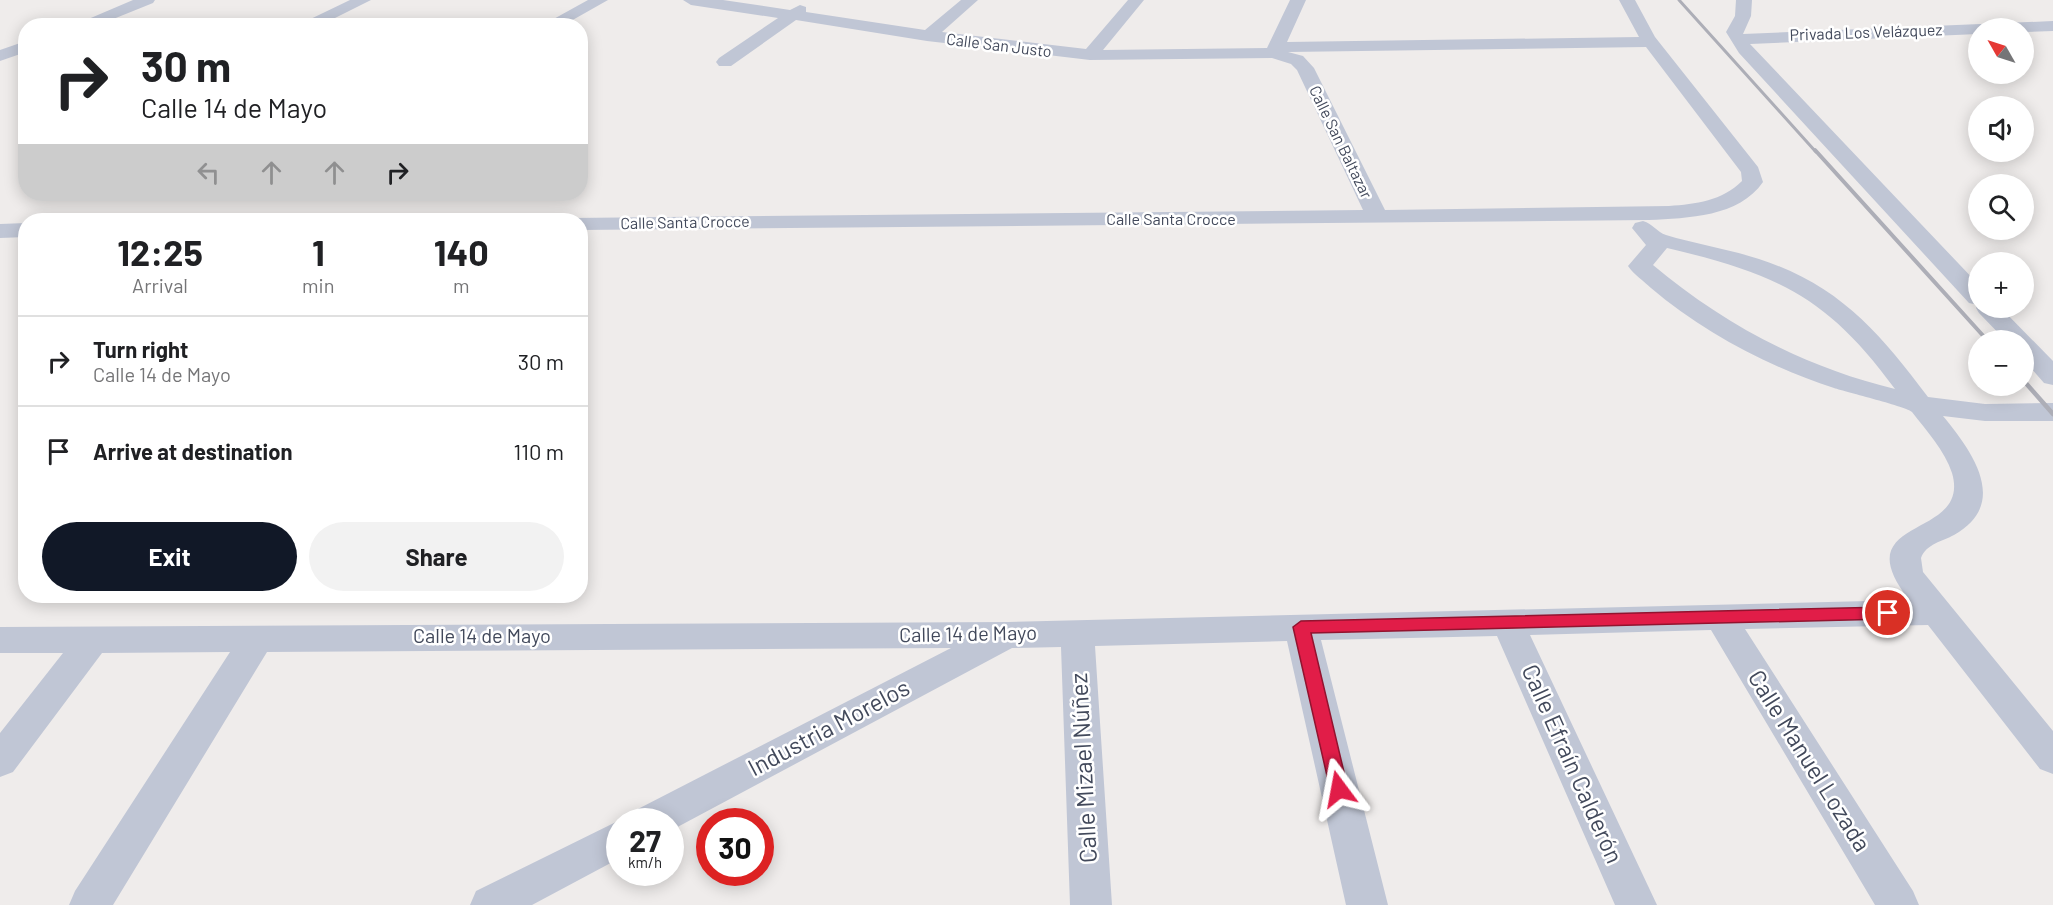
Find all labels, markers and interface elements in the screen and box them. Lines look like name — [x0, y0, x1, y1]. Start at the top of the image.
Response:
north arrow — [1968, 18, 2034, 84]
map controls — [1968, 18, 2034, 396]
street label: Privada Los Velázquez — [1789, 19, 1943, 44]
street label: Calle San Justo — [945, 29, 1053, 60]
text: 30 m — [141, 40, 231, 90]
icon: right — [42, 42, 120, 120]
street label: Calle San Baltazar — [1306, 82, 1377, 201]
text: Calle 14 de Mayo — [141, 91, 327, 123]
button: sound — [1968, 96, 2034, 162]
icon: left — [192, 156, 225, 189]
icon: ahead — [255, 156, 288, 189]
icon: ahead — [318, 156, 351, 189]
icon: right — [381, 156, 414, 189]
button: search — [1968, 174, 2034, 240]
street label: Calle Santa Crocce — [1106, 209, 1236, 228]
street label: Calle Santa Crocce — [620, 211, 750, 232]
text: 12:25 — [117, 230, 203, 273]
text: 1 — [312, 230, 325, 273]
text: 140 — [434, 230, 489, 273]
button: + — [1968, 252, 2034, 318]
text: Arrival — [132, 273, 188, 297]
text: min — [302, 273, 334, 297]
text: m — [453, 273, 470, 297]
button: − — [1968, 330, 2034, 396]
text: Turn right — [93, 336, 188, 362]
icon: right — [42, 345, 75, 378]
text: 30 m — [518, 348, 564, 374]
text: Calle 14 de Mayo — [93, 362, 231, 386]
icon: arrive — [42, 435, 75, 468]
text: Arrive at destination — [93, 438, 292, 464]
text: 110 m — [514, 438, 564, 464]
button: Exit — [42, 522, 297, 591]
button: Share — [309, 522, 564, 591]
pin — [1862, 587, 1913, 638]
icon: arrive — [1871, 596, 1904, 629]
street label: Calle 14 de Mayo — [899, 620, 1037, 646]
street label: Calle 14 de Mayo — [413, 623, 551, 647]
street label: Calle Efraín Calderón — [1516, 659, 1630, 867]
street label: Calle Manuel Lozada — [1743, 664, 1878, 856]
street label: Industria Morelos — [742, 672, 914, 781]
street label: Calle Mizael Núñez — [1063, 672, 1102, 864]
position arrow — [1307, 757, 1371, 821]
speed limit sign: 30 — [696, 808, 774, 886]
text: 27 — [629, 822, 661, 858]
text: km/h — [628, 853, 662, 871]

